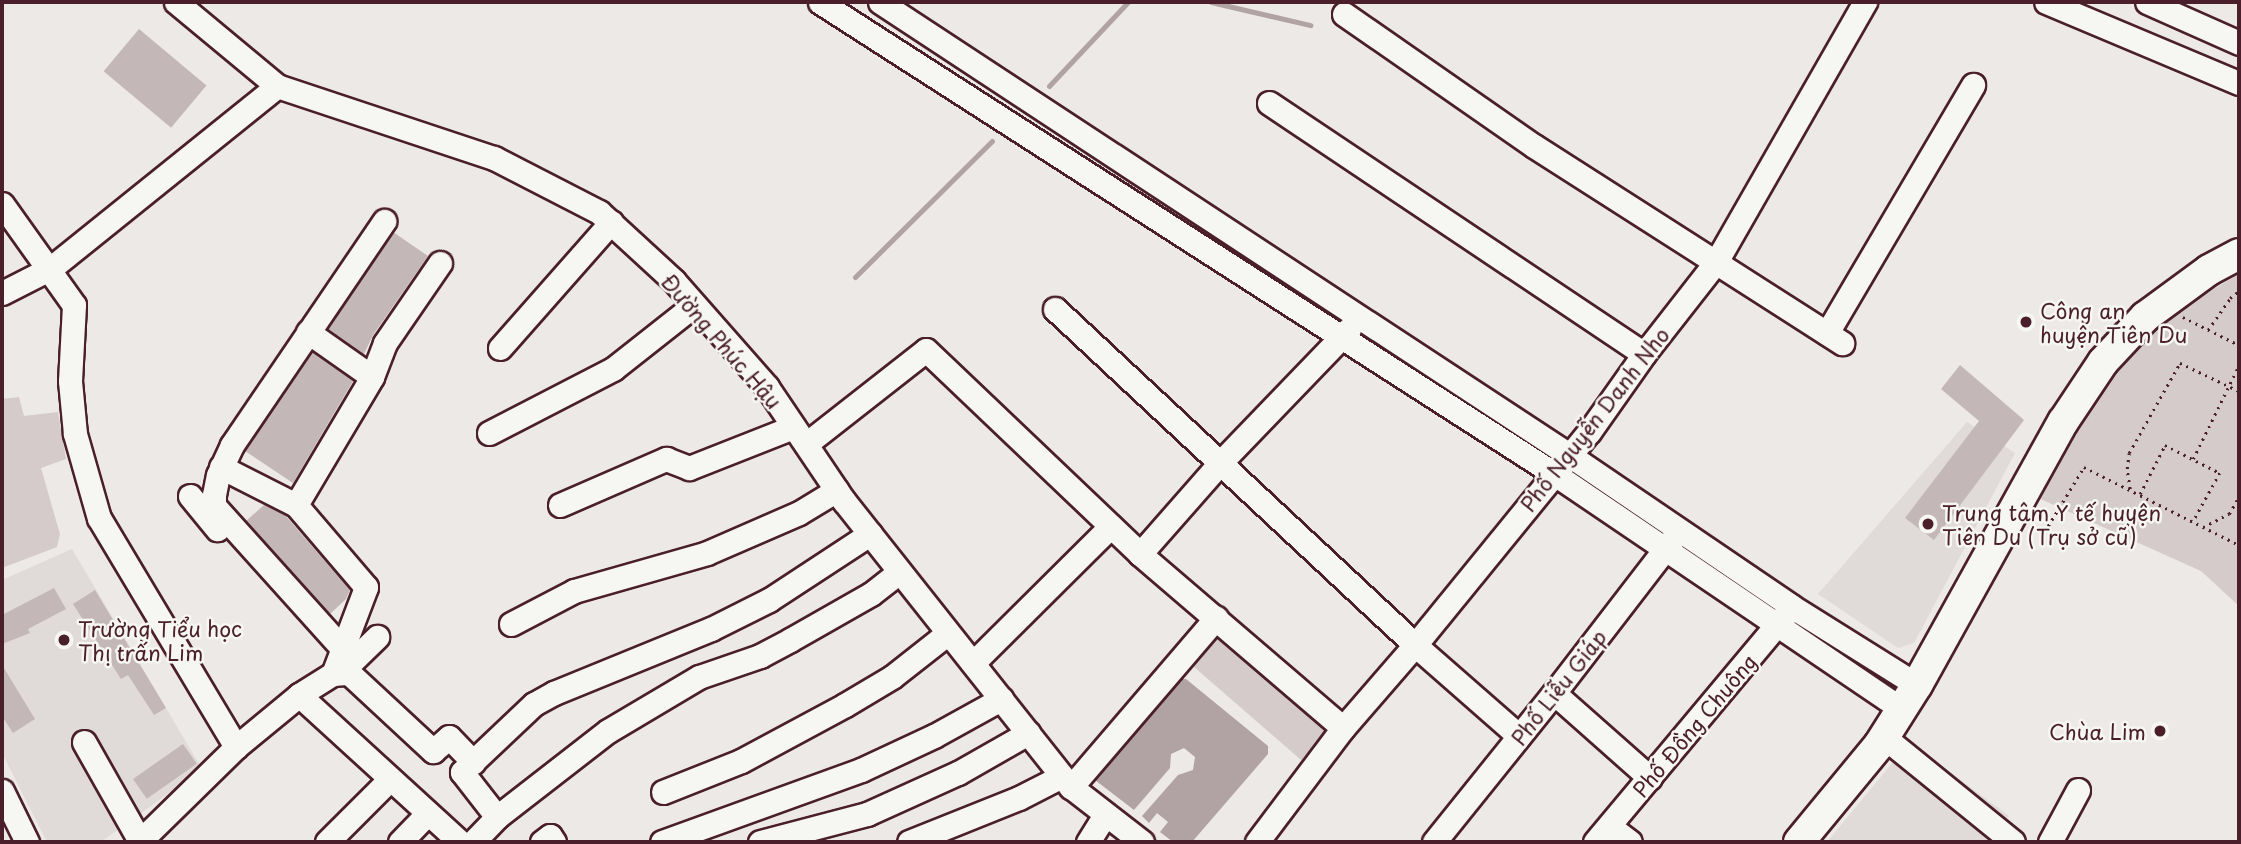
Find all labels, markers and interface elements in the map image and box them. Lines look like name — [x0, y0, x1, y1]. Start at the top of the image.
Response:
street label: Đường Phúc Hậu — [657, 269, 787, 413]
place label: Công an huyện Tiên Du — [2040, 297, 2187, 347]
marker: Công an huyện Tiên Du — [2018, 314, 2034, 330]
street label: Phố Nguyễn Danh Nho — [1514, 321, 1674, 517]
place label: Trung tâm Y tế huyện Tiên Du (Trụ sở cũ) — [1942, 499, 2162, 549]
marker: Trung tâm Y tế huyện Tiên Du (Trụ sở cũ) — [1920, 516, 1936, 532]
place label: Trường Tiểu học Thị trấn Lim — [78, 615, 241, 665]
street label: Phố Liễu Giáp — [1505, 625, 1611, 749]
marker: Trường Tiểu học Thị trấn Lim — [56, 632, 72, 648]
street label: Phố Đồng Chuông — [1627, 648, 1761, 802]
place label: Chùa Lim — [2050, 718, 2146, 744]
marker: Chùa Lim — [2152, 723, 2168, 739]

